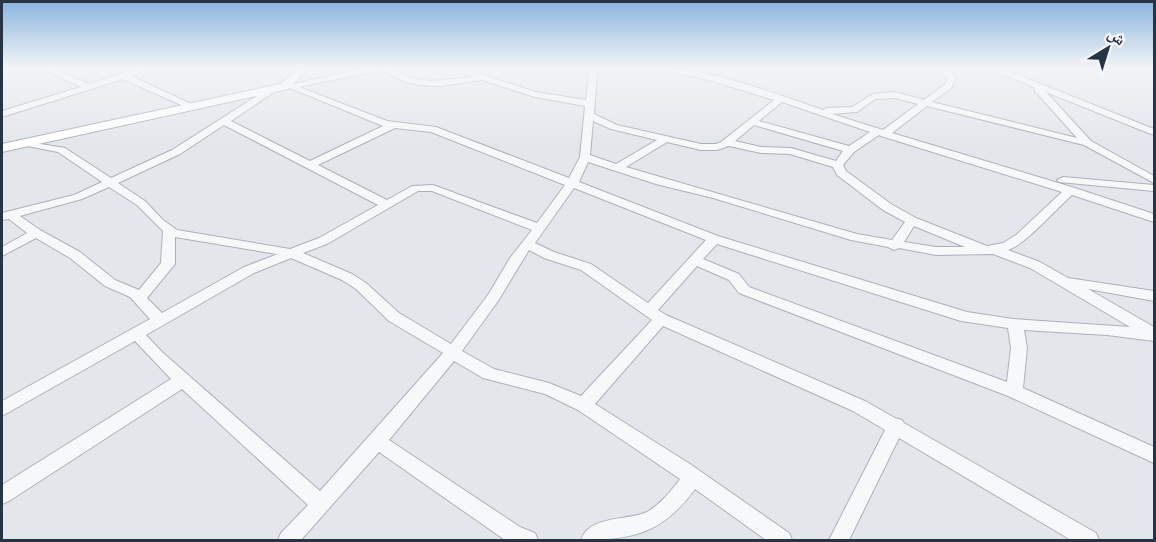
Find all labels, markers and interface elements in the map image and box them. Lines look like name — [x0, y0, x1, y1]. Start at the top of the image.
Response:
north arrow — [1078, 18, 1138, 78]
text: ش — [1104, 24, 1129, 49]

